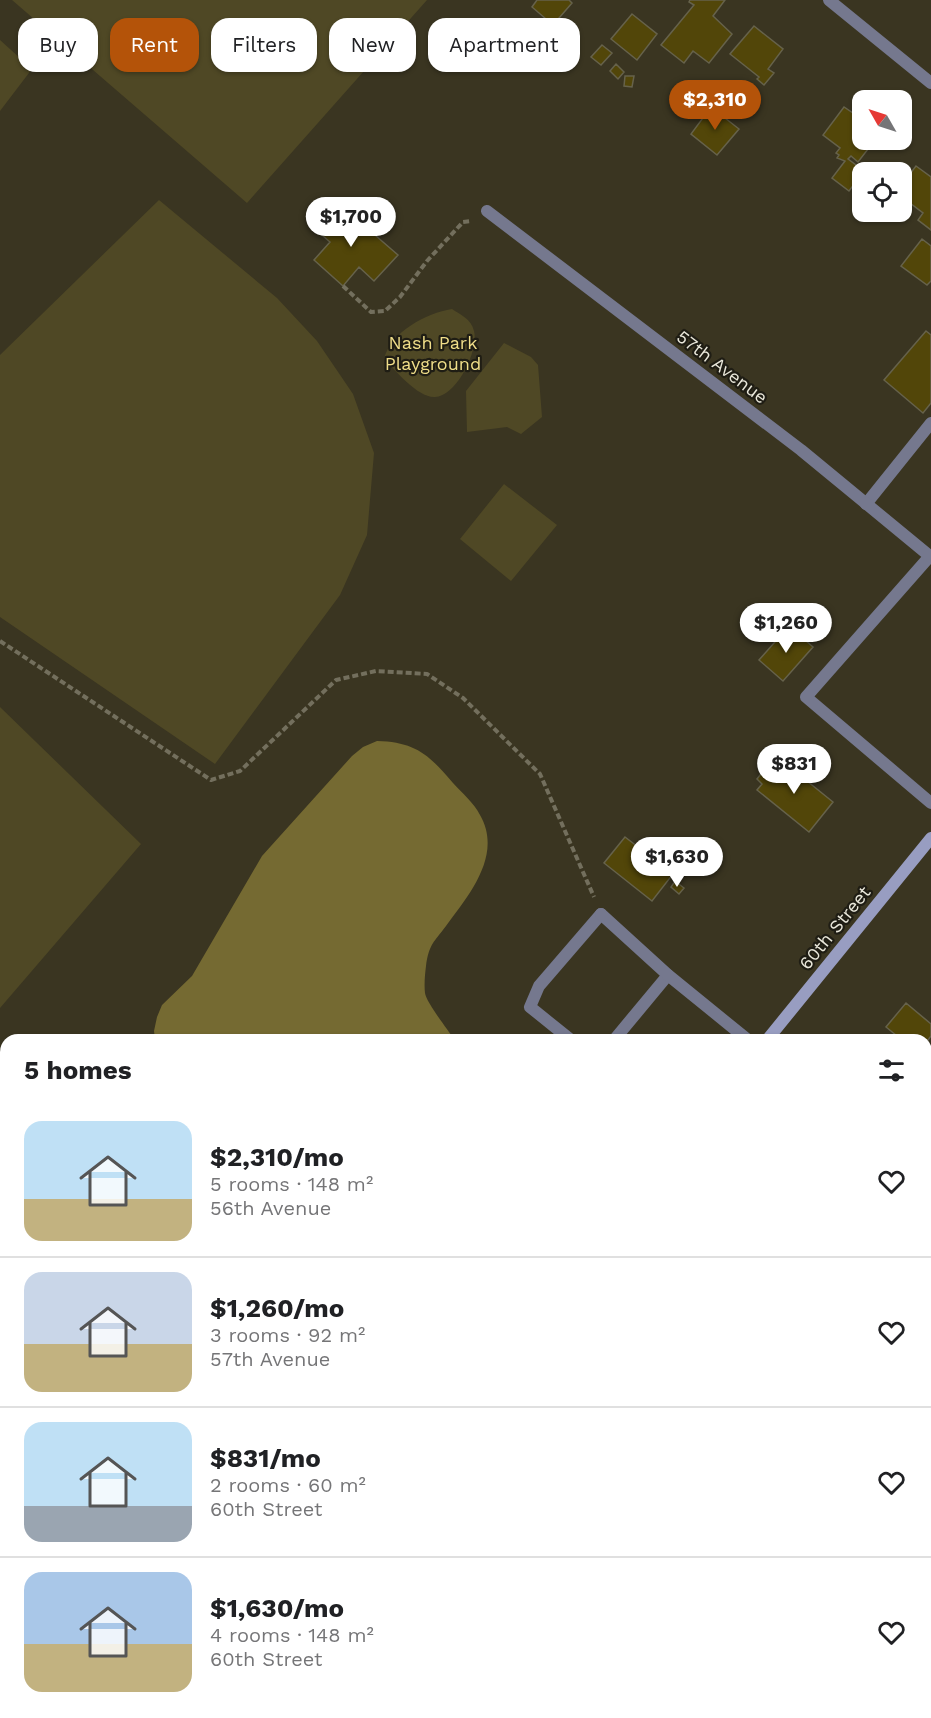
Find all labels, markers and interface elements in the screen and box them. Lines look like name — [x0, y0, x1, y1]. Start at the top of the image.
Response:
chip: Buy — [18, 18, 98, 72]
chip: Rent — [110, 18, 199, 72]
chip: Filters — [211, 18, 317, 72]
chip: New — [329, 18, 416, 72]
chip: Apartment — [428, 18, 580, 72]
pin: $2,310 — [666, 80, 764, 131]
text: $2,310 — [683, 87, 747, 111]
north arrow — [852, 90, 912, 150]
map controls — [852, 90, 912, 222]
button: locate — [852, 162, 912, 222]
pin: $1,700 — [302, 197, 400, 248]
text: $1,700 — [320, 204, 382, 228]
street label: 57th Avenue — [673, 326, 772, 408]
park label: Nash Park Playground — [385, 332, 481, 374]
pin: $1,260 — [737, 603, 835, 654]
text: $1,260 — [754, 610, 818, 634]
pin: $831 — [758, 744, 830, 795]
text: $831 — [771, 751, 817, 775]
pin: $1,630 — [628, 837, 726, 888]
text: $1,630 — [645, 844, 709, 868]
street label: 60th Street — [795, 881, 875, 974]
icon: filters — [875, 1054, 908, 1087]
text: 5 homes — [24, 1055, 132, 1085]
text: $2,310/mo — [210, 1142, 344, 1172]
icon: home — [72, 1145, 144, 1217]
icon: heart — [875, 1165, 908, 1198]
text: 5 rooms · 148 m² — [210, 1172, 373, 1196]
text: 56th Avenue — [210, 1196, 331, 1220]
text: $1,260/mo — [210, 1293, 344, 1323]
icon: home — [72, 1296, 144, 1368]
icon: heart — [875, 1316, 908, 1349]
text: 3 rooms · 92 m² — [210, 1323, 365, 1347]
text: 57th Avenue — [210, 1347, 330, 1371]
text: $831/mo — [210, 1443, 321, 1473]
icon: home — [72, 1446, 144, 1518]
icon: heart — [875, 1466, 908, 1499]
text: 2 rooms · 60 m² — [210, 1473, 366, 1497]
text: 60th Street — [210, 1497, 322, 1521]
text: $1,630/mo — [210, 1593, 344, 1623]
icon: home — [72, 1596, 144, 1668]
icon: heart — [875, 1616, 908, 1649]
text: 4 rooms · 148 m² — [210, 1623, 374, 1647]
text: 60th Street — [210, 1647, 322, 1671]

